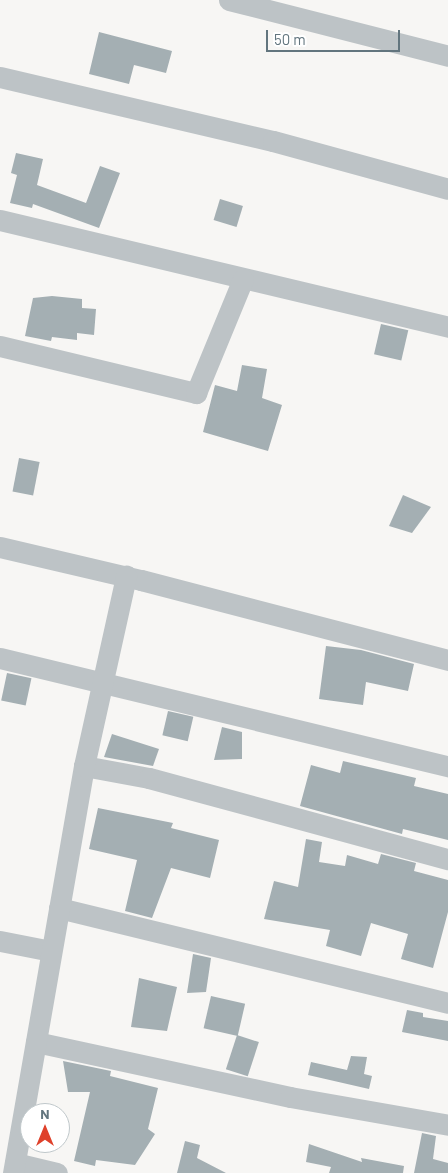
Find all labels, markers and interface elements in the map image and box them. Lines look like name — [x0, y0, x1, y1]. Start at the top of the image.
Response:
scale bar — [268, 20, 402, 52]
text: 50 m — [274, 30, 306, 48]
north arrow — [20, 1103, 70, 1153]
text: N — [40, 1105, 50, 1122]

